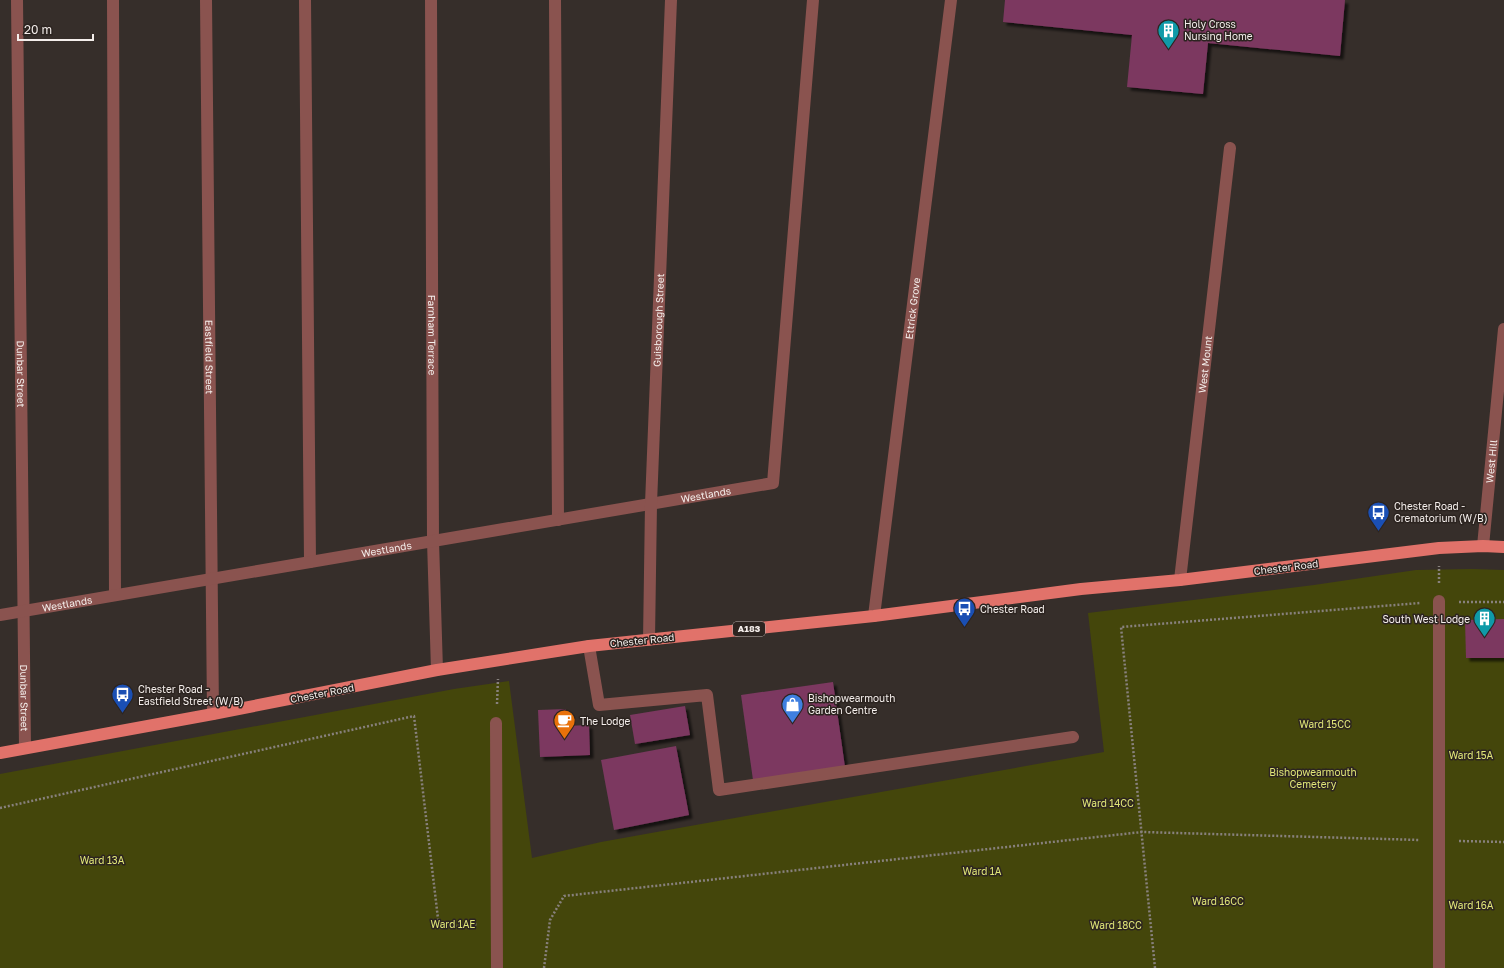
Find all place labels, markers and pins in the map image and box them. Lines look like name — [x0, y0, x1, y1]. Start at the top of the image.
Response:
building icon: Holy Cross Nursing Home — [1156, 17, 1182, 50]
place label: Holy Cross Nursing Home — [1184, 18, 1253, 42]
bus stop icon: Chester Road - Crematorium (W/B) — [1366, 499, 1392, 532]
place label: Chester Road - Crematorium (W/B) — [1394, 500, 1487, 524]
bus stop icon: Chester Road — [952, 596, 978, 629]
place label: Chester Road — [980, 603, 1045, 615]
building icon: South West Lodge — [1472, 606, 1498, 639]
place label: South West Lodge — [1382, 613, 1470, 625]
bus stop icon: Chester Road - Eastfield Street (W/B) — [109, 682, 135, 715]
place label: Chester Road - Eastfield Street (W/B) — [138, 683, 244, 707]
shop icon: Bishopwearmouth Garden Centre — [779, 691, 805, 724]
place label: Bishopwearmouth Garden Centre — [808, 692, 895, 716]
cafe icon: The Lodge — [551, 708, 577, 741]
place label: The Lodge — [580, 715, 631, 727]

